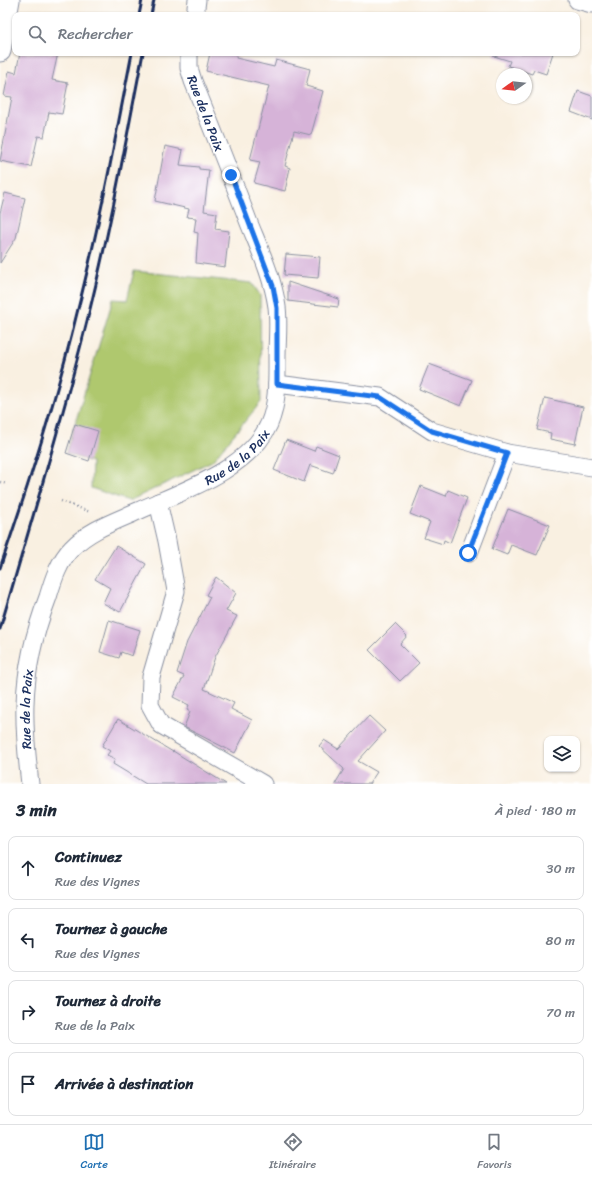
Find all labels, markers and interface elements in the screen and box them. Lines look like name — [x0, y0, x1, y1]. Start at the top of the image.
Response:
search box — [12, 12, 580, 56]
text: Rechercher — [58, 21, 133, 47]
icon: search — [26, 23, 48, 45]
north arrow — [496, 68, 532, 104]
street label: Rue de la Paix — [181, 72, 231, 155]
route end — [222, 166, 240, 184]
street label: Rue de la Paix — [200, 425, 276, 492]
route start — [459, 544, 477, 562]
street label: Rue de la Paix — [14, 668, 40, 750]
map controls — [544, 736, 580, 772]
button: layers — [544, 736, 580, 772]
text: 3 min — [16, 795, 57, 825]
text: À pied · 180 m — [495, 799, 576, 822]
text: Continuez — [55, 844, 122, 870]
icon: ahead — [17, 857, 39, 879]
text: 30 m — [546, 857, 575, 880]
text: Rue des Vignes — [55, 870, 140, 893]
text: Tournez à gauche — [55, 916, 167, 942]
icon: left — [17, 929, 39, 951]
text: 80 m — [546, 929, 575, 952]
text: Rue des Vignes — [55, 942, 140, 965]
text: Tournez à droite — [55, 988, 161, 1014]
icon: right — [17, 1001, 39, 1023]
text: 70 m — [546, 1001, 575, 1024]
text: Rue de la Paix — [55, 1014, 135, 1037]
text: Arrivée à destination — [55, 1071, 193, 1097]
icon: arrive — [17, 1073, 39, 1095]
tab: Carte — [81, 1131, 108, 1174]
tab: Itinéraire — [269, 1131, 316, 1174]
tab: Favoris — [477, 1131, 511, 1174]

